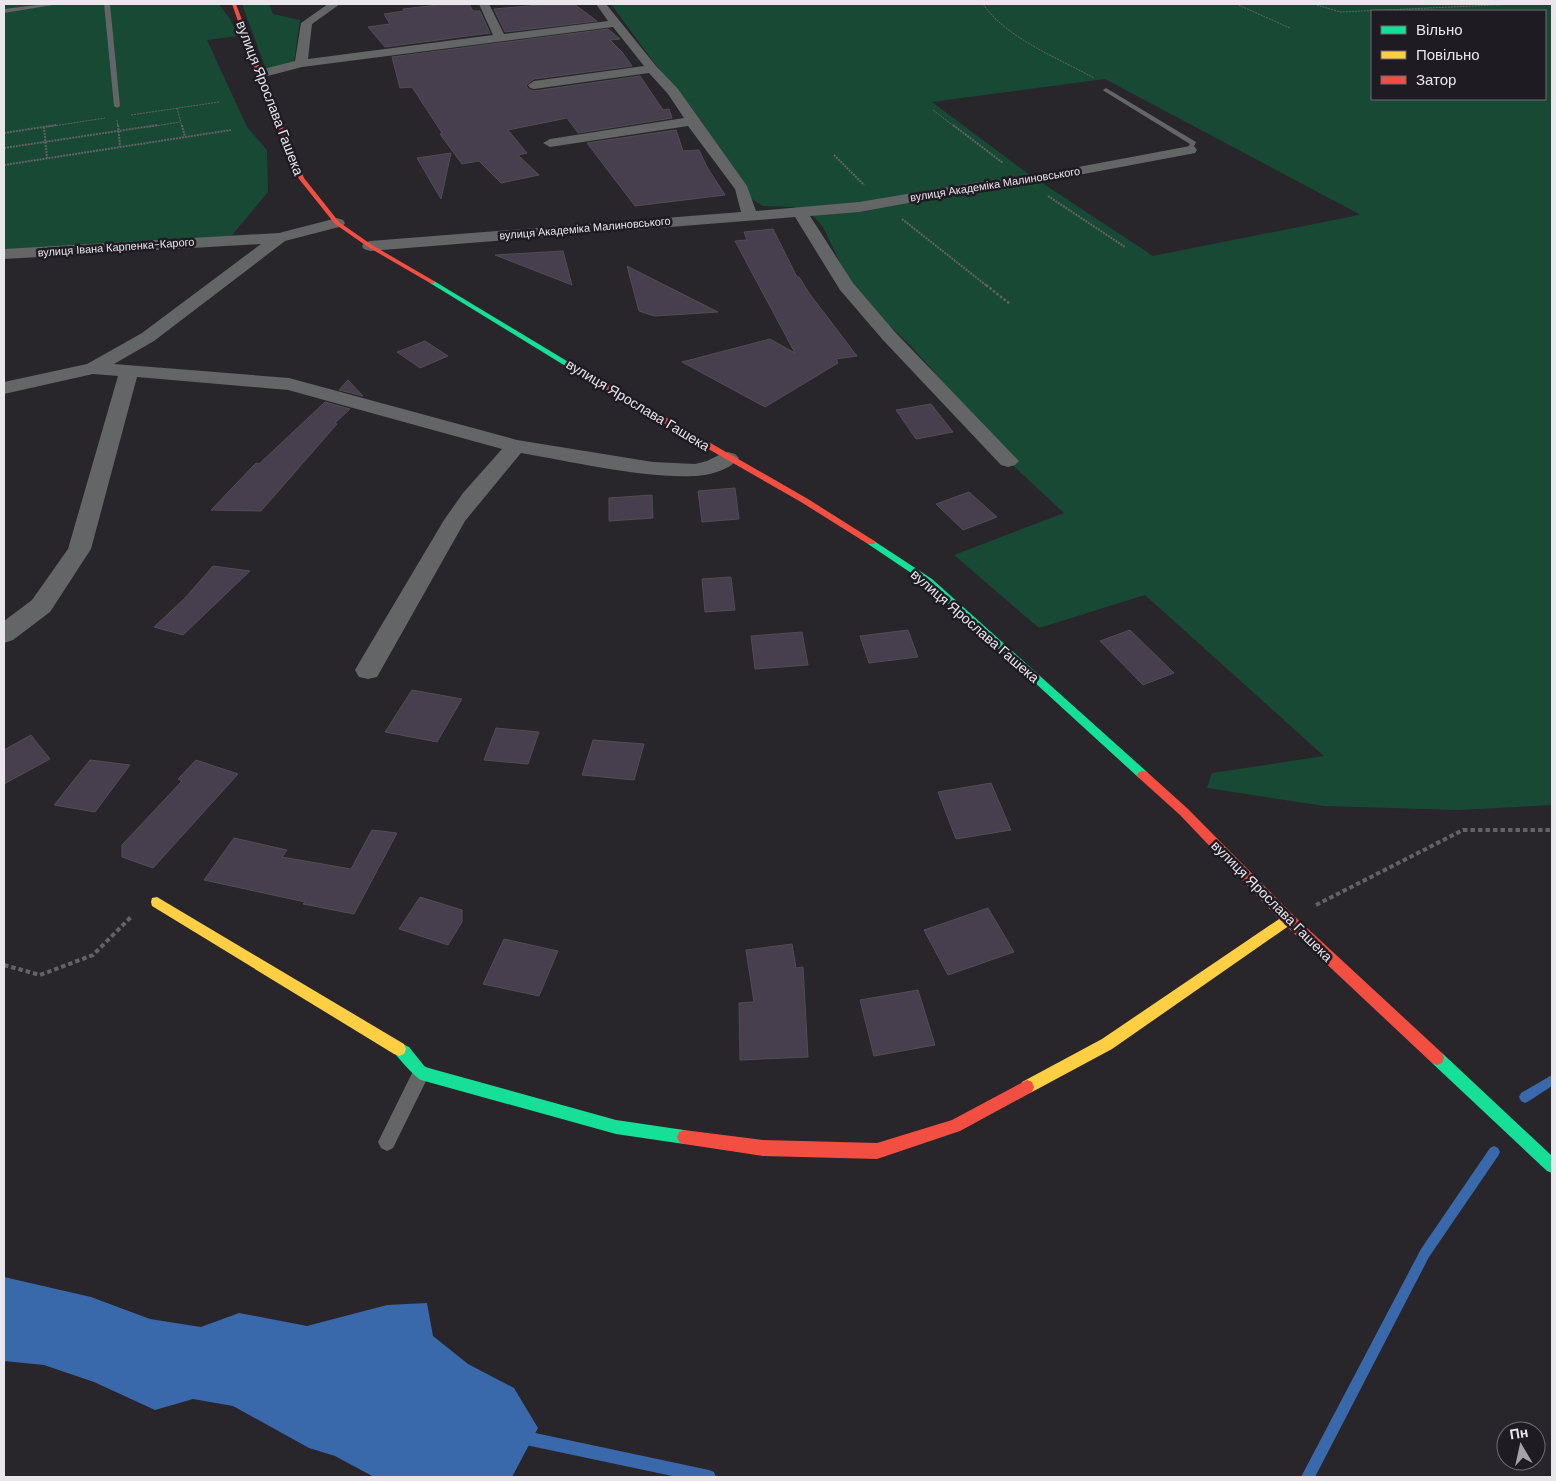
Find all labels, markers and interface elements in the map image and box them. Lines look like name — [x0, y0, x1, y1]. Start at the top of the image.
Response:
legend — [1371, 10, 1546, 100]
street label: вулиця Ярослава Гашека — [232, 18, 308, 178]
text: Вільно — [1416, 20, 1463, 40]
text: Повільно — [1416, 45, 1480, 65]
text: Затор — [1416, 70, 1456, 90]
street label: вулиця Академіка Малиновського — [909, 164, 1081, 204]
street label: вулиця Академіка Малиновського — [499, 214, 671, 242]
street label: вулиця Івана Карпенка-Карого — [37, 235, 195, 259]
street label: вулиця Ярослава Гашека — [563, 355, 713, 455]
street label: вулиця Ярослава Гашека — [907, 565, 1043, 687]
street label: вулиця Ярослава Гашека — [1208, 837, 1337, 966]
north arrow — [1496, 1421, 1546, 1471]
text: Пн — [1508, 1423, 1530, 1443]

